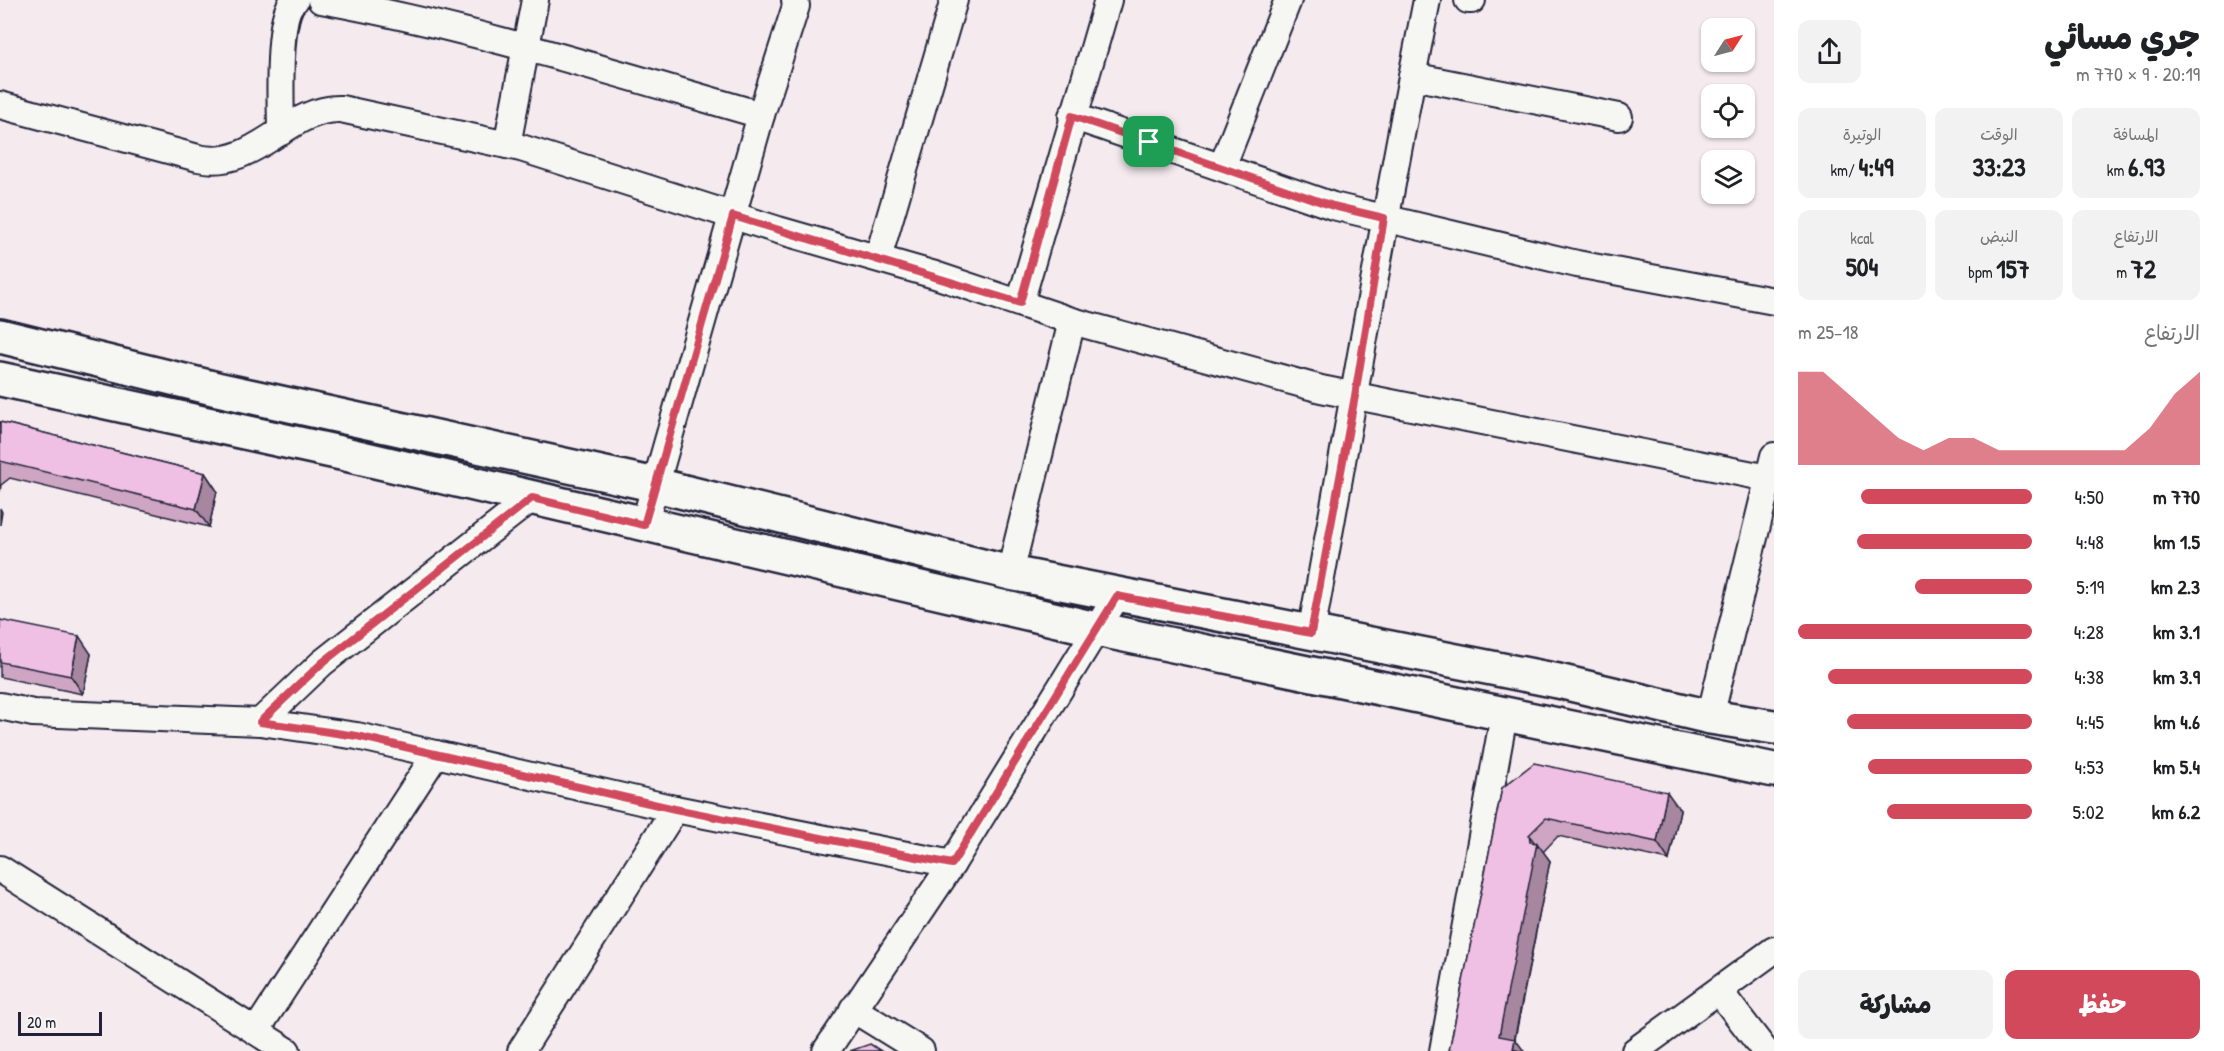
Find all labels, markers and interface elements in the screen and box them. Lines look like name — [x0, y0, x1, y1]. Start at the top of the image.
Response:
text: جري مسائي — [2044, 15, 2200, 59]
north arrow — [1701, 18, 1755, 72]
map controls — [1701, 18, 1755, 204]
button: share — [1798, 20, 1861, 83]
text: 20:19 · 9 × 770 m — [2076, 60, 2200, 87]
button: locate — [1701, 84, 1755, 138]
pin — [1123, 116, 1174, 167]
text: الوتيرة — [1843, 123, 1881, 145]
text: الوقت — [1980, 123, 2018, 145]
text: المسافة — [2113, 123, 2159, 145]
icon: arrive — [1132, 125, 1165, 158]
text: 4:49 — [1858, 149, 1894, 184]
text: 33:23 — [1972, 149, 2026, 184]
text: 6.93 — [2128, 149, 2165, 184]
button: layers — [1701, 150, 1755, 204]
text: /km — [1830, 159, 1858, 181]
text: km — [2107, 159, 2128, 181]
text: النبض — [1980, 225, 2018, 247]
text: الارتفاع — [2114, 225, 2158, 247]
text: kcal — [1850, 227, 1874, 249]
text: 504 — [1846, 249, 1878, 284]
text: 157 — [1996, 251, 2030, 286]
text: 72 — [2131, 251, 2156, 286]
text: bpm — [1968, 261, 1996, 283]
text: m — [2116, 261, 2131, 283]
text: 18–25 m — [1798, 318, 1858, 345]
text: الارتفاع — [2144, 319, 2200, 346]
text: 4:50 — [2074, 483, 2104, 510]
text: 770 m — [2153, 483, 2200, 510]
text: 4:48 — [2076, 528, 2104, 555]
text: 1.5 km — [2153, 528, 2200, 555]
text: 5:19 — [2076, 573, 2104, 600]
text: 2.3 km — [2151, 573, 2200, 600]
text: 4:28 — [2074, 618, 2104, 645]
text: 3.1 km — [2153, 618, 2200, 645]
text: 4:38 — [2074, 663, 2104, 690]
text: 3.9 km — [2153, 663, 2200, 690]
text: 4:45 — [2076, 708, 2104, 735]
text: 4.6 km — [2154, 708, 2200, 735]
text: 4:53 — [2074, 753, 2104, 780]
text: 5.4 km — [2153, 753, 2200, 780]
text: 5:02 — [2073, 798, 2104, 825]
text: 6.2 km — [2152, 798, 2200, 825]
button: مشاركة — [1798, 970, 1993, 1039]
button: حفظ — [2005, 970, 2200, 1039]
scale bar — [18, 1009, 102, 1036]
text: 20 m — [27, 1011, 56, 1033]

